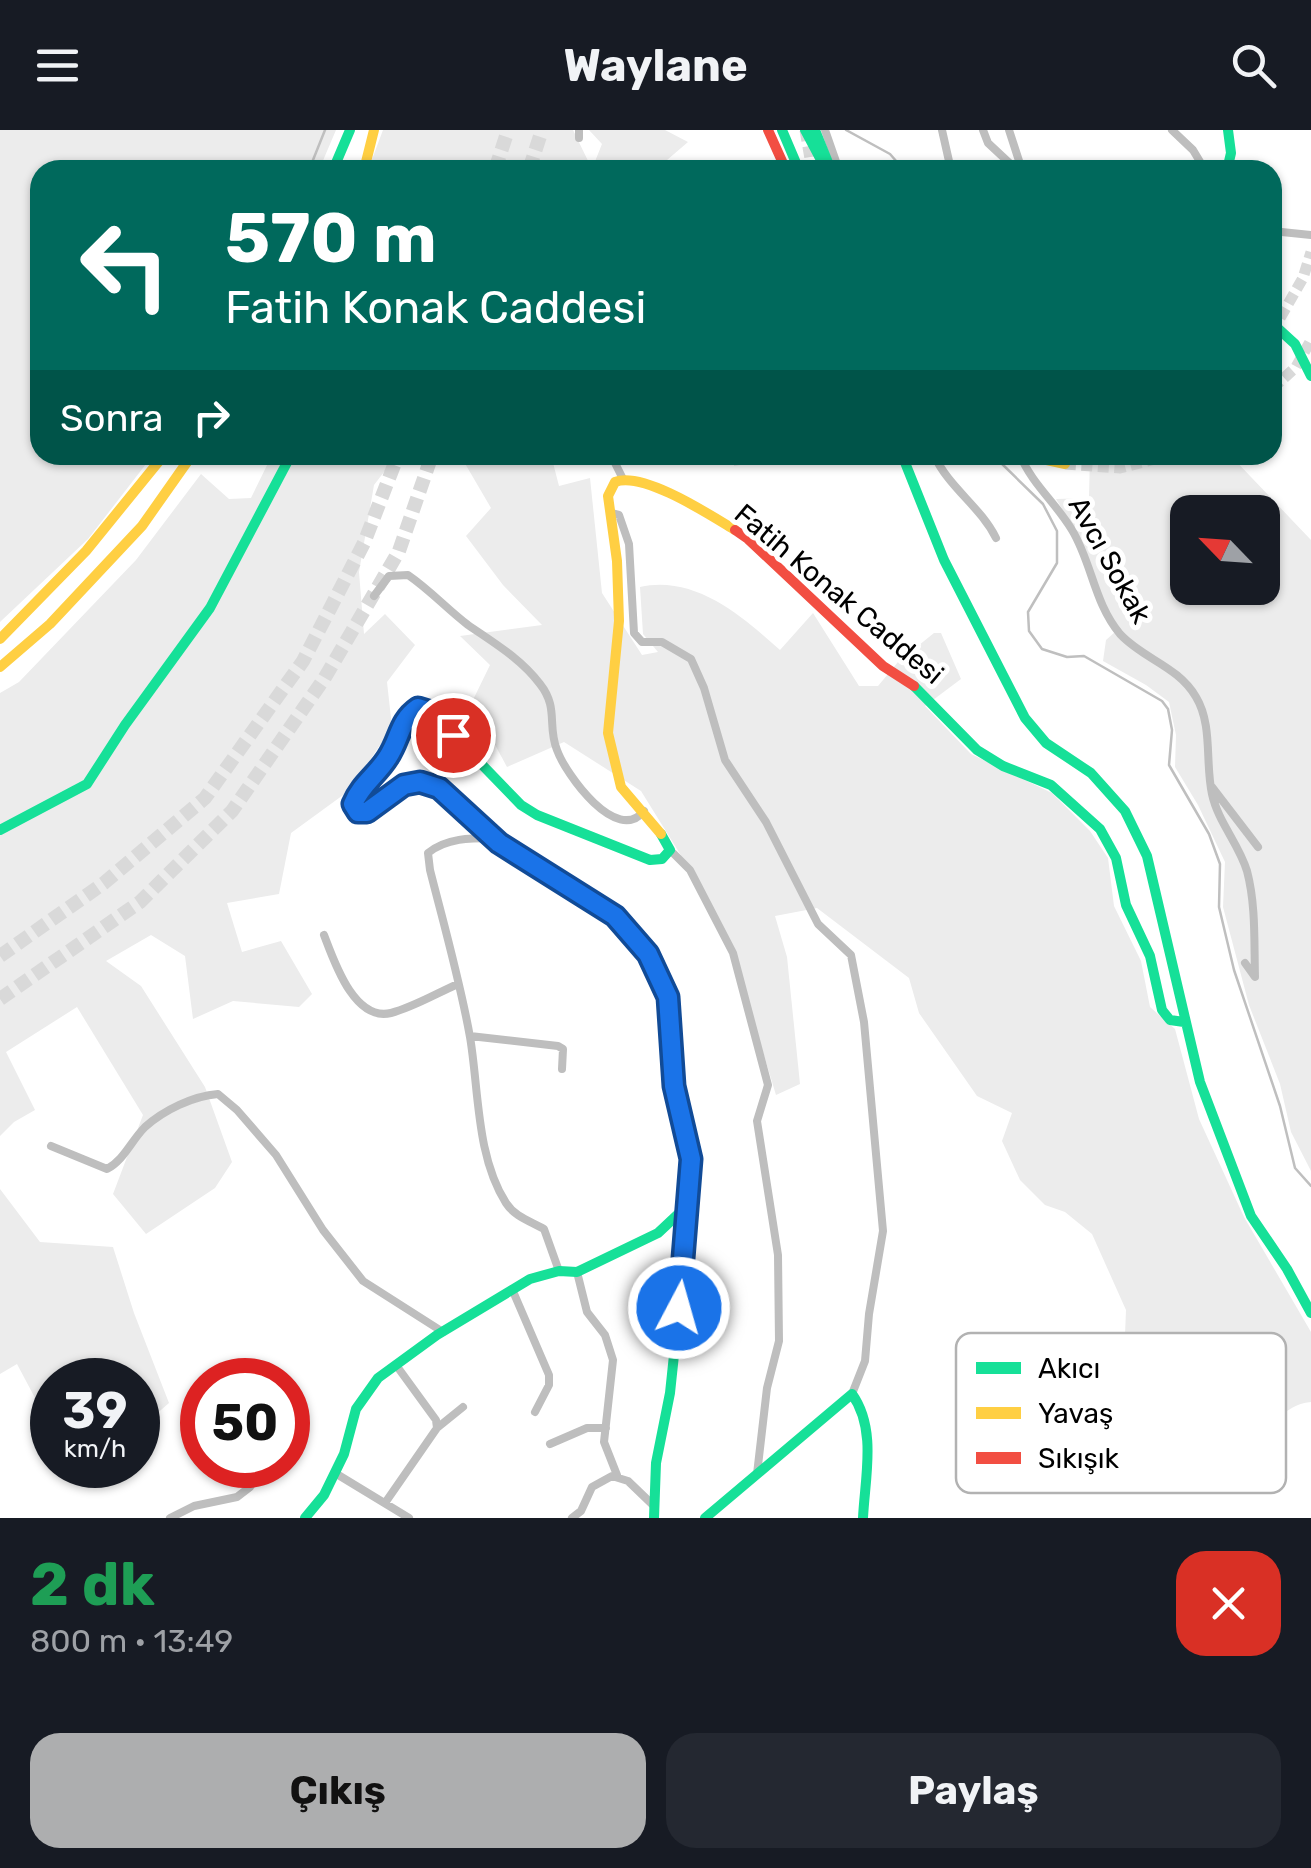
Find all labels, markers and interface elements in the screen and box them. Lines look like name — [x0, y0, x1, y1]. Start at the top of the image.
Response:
icon: menu — [30, 38, 85, 93]
icon: search — [1226, 38, 1281, 93]
text: Waylane — [563, 39, 748, 92]
text: 570 m — [225, 197, 437, 280]
icon: left — [60, 200, 190, 330]
text: Fatih Konak Caddesi — [225, 281, 646, 334]
icon: right — [184, 390, 239, 445]
text: Sonra — [60, 395, 164, 441]
street label: Avcı Sokak — [1062, 491, 1159, 629]
north arrow — [1170, 495, 1280, 605]
map controls — [1170, 495, 1280, 605]
street label: Fatih Konak Caddesi — [728, 497, 950, 691]
pin — [411, 693, 496, 778]
icon: arrive — [426, 708, 481, 763]
position arrow — [627, 1256, 731, 1360]
legend — [956, 1333, 1286, 1493]
text: Akıcı — [1038, 1352, 1100, 1385]
speed limit sign: 50 — [180, 1358, 310, 1488]
text: 39 — [63, 1381, 128, 1441]
text: Yavaş — [1038, 1397, 1113, 1430]
text: km/h — [64, 1434, 126, 1463]
text: Sıkışık — [1038, 1442, 1119, 1475]
text: 2 dk — [30, 1549, 155, 1620]
button: close — [1176, 1551, 1281, 1656]
text: 800 m · 13:49 — [30, 1622, 233, 1660]
button: Çıkış — [30, 1733, 646, 1848]
button: Paylaş — [666, 1733, 1281, 1848]

